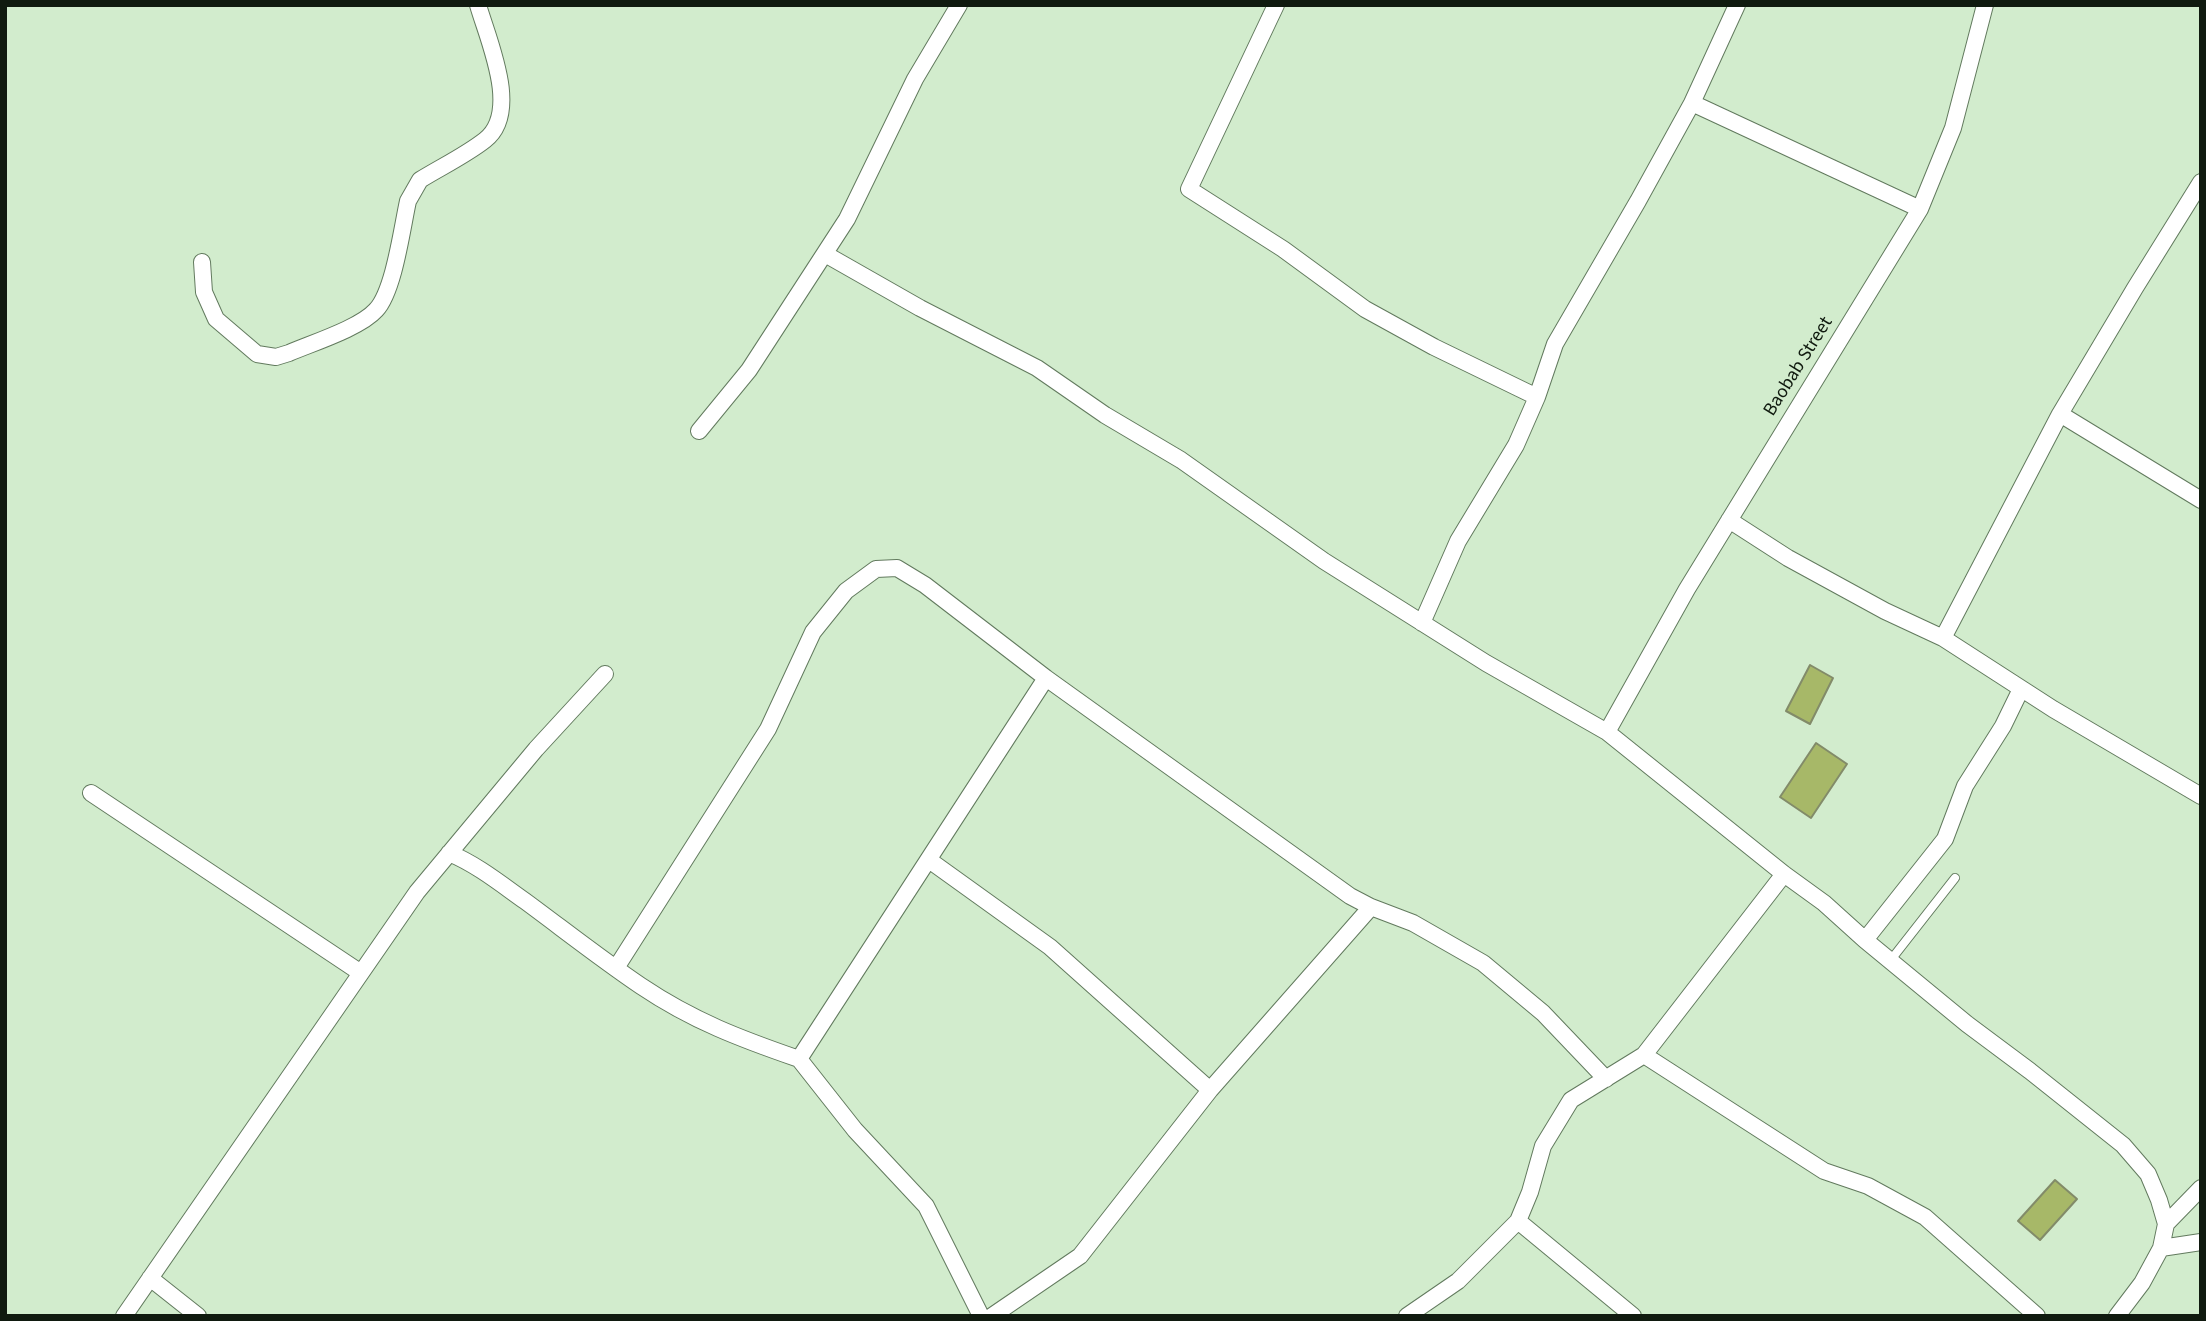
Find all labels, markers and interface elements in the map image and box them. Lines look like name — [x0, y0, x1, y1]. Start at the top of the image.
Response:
street label: Baobab Street — [1759, 313, 1839, 421]

